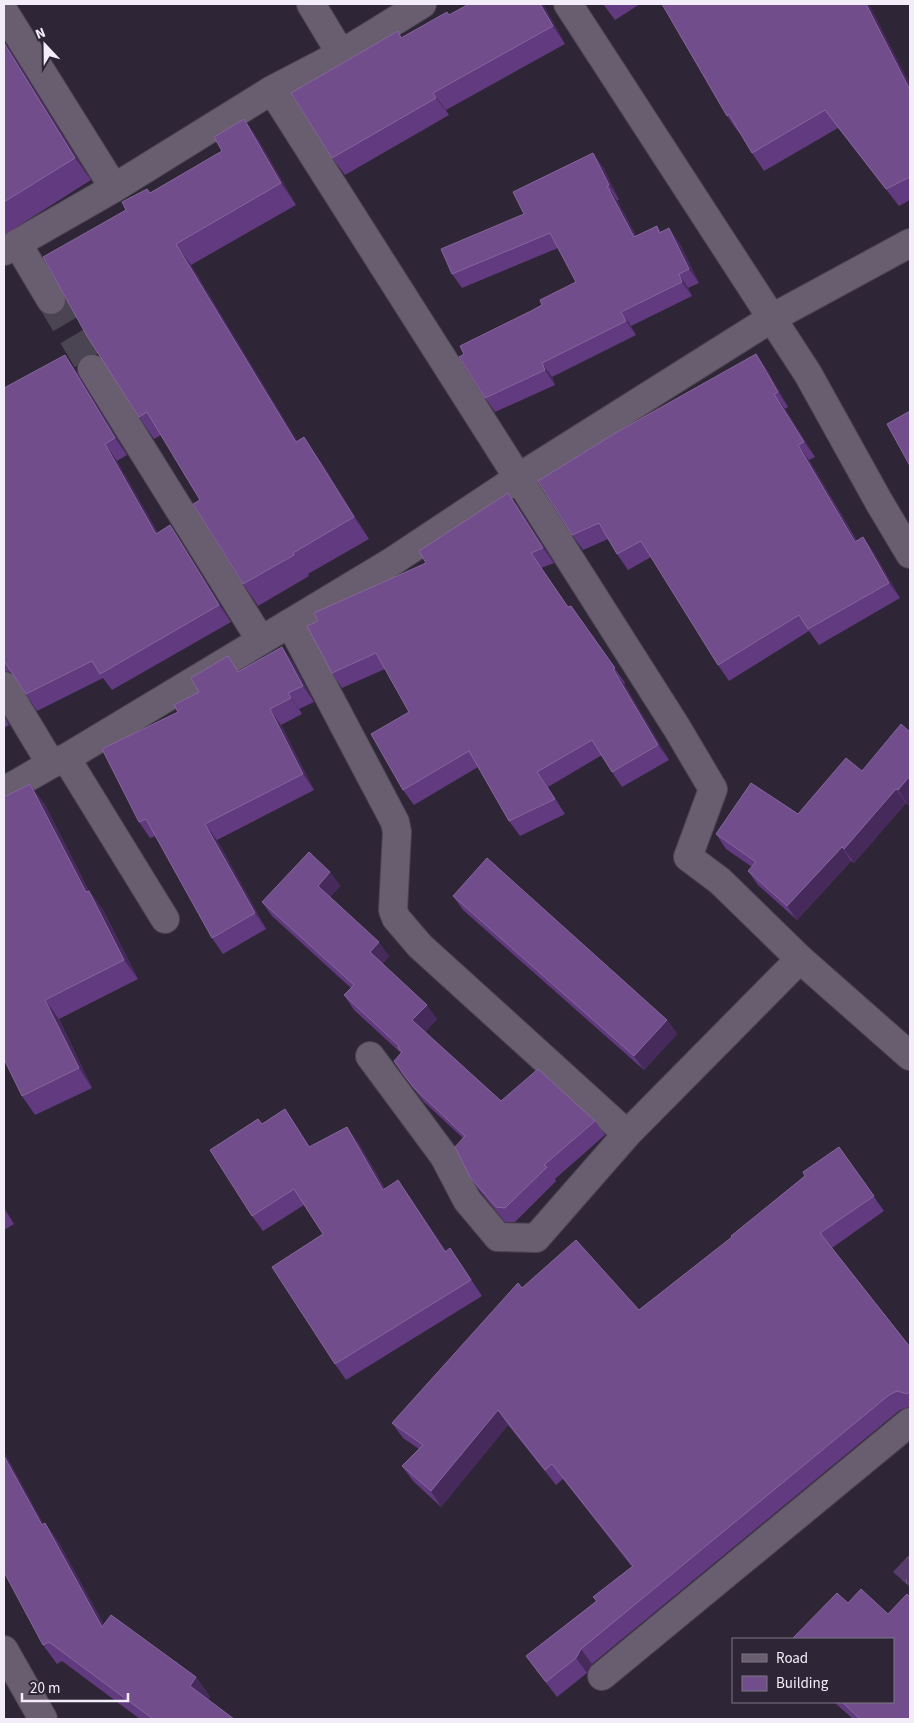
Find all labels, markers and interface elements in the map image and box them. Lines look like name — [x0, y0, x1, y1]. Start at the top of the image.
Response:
north arrow — [20, 20, 70, 70]
text: N — [32, 23, 49, 45]
legend — [732, 1638, 894, 1703]
text: Road — [776, 1648, 808, 1669]
scale bar — [22, 1670, 129, 1702]
text: Building — [776, 1673, 829, 1694]
text: 20 m — [30, 1678, 60, 1699]

